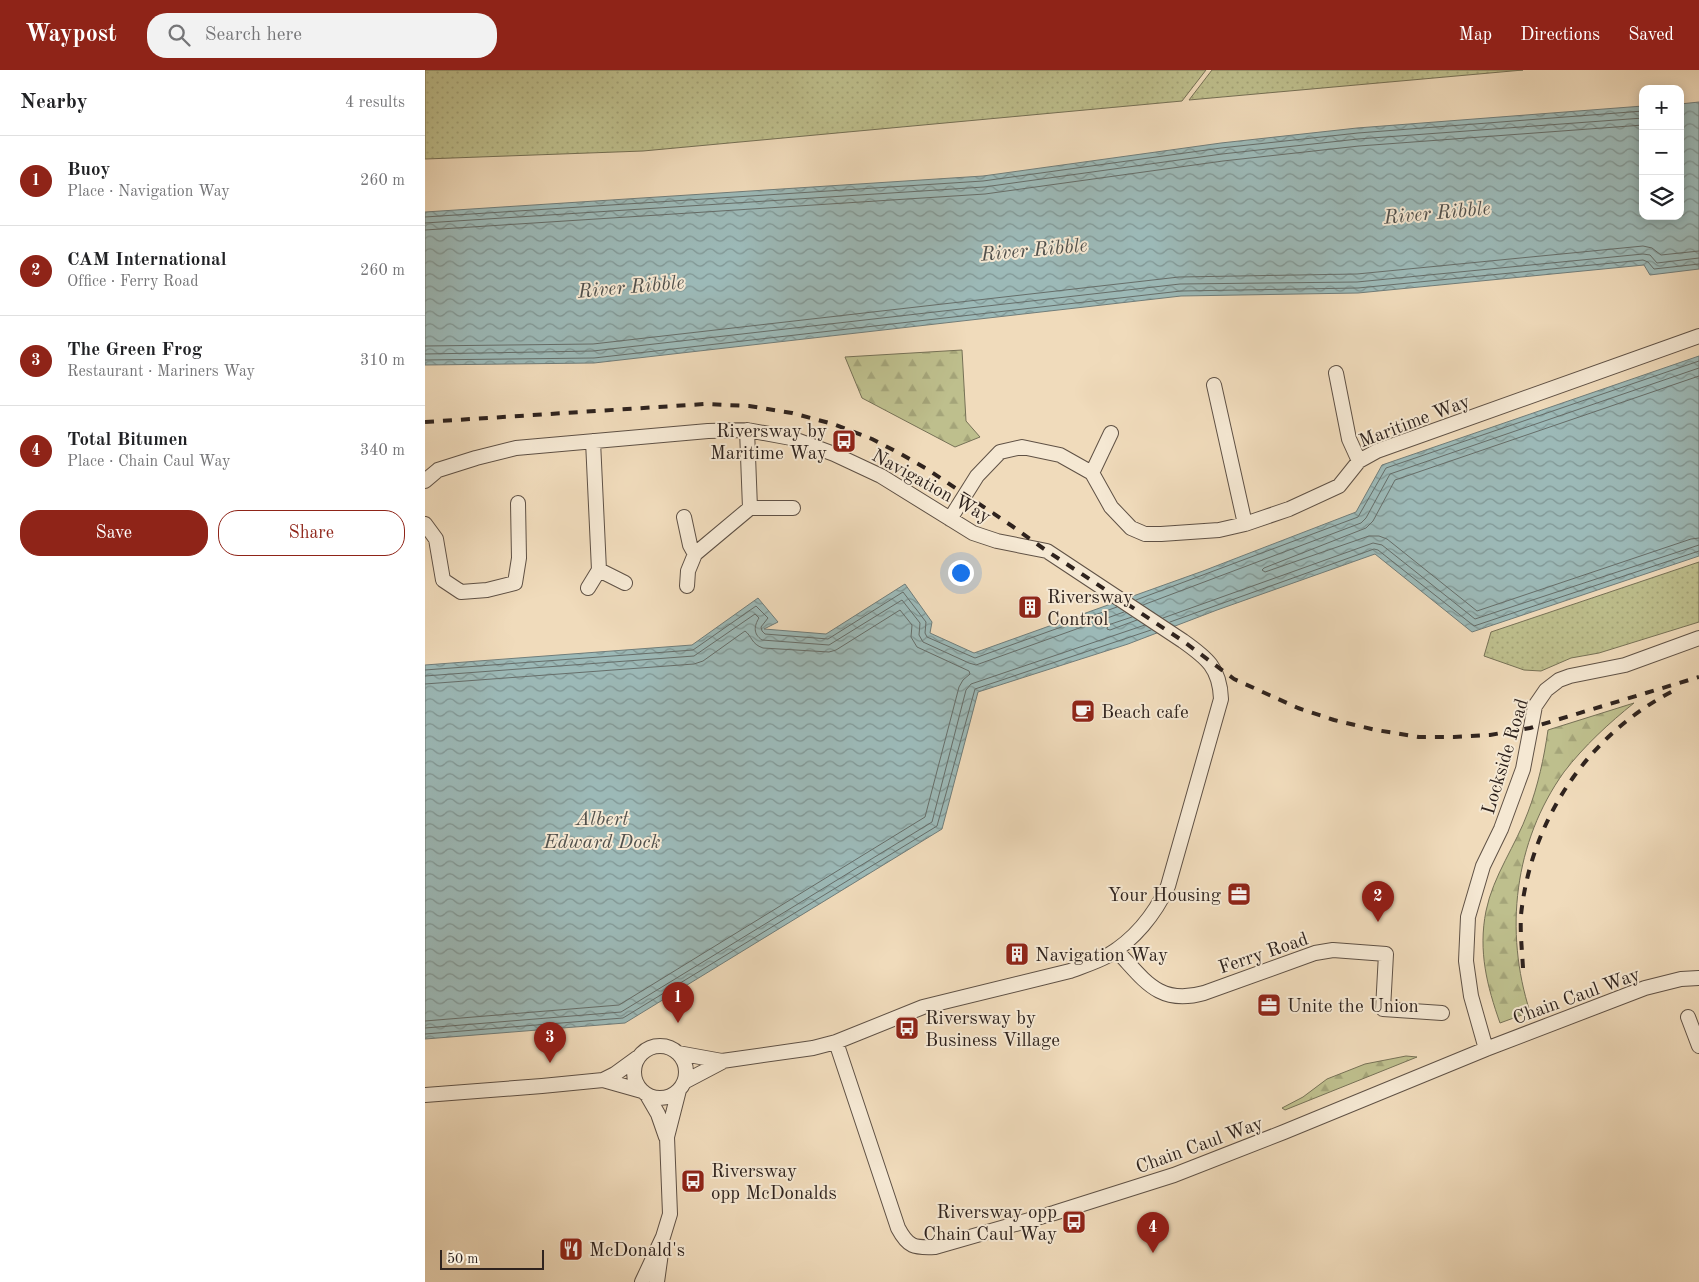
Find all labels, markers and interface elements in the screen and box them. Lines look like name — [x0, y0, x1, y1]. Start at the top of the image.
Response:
search box — [147, 13, 497, 58]
icon: search — [165, 21, 193, 49]
text: Waypost — [25, 23, 117, 47]
text: Search here — [205, 26, 302, 45]
text: Map — [1459, 26, 1492, 44]
text: Directions — [1520, 26, 1600, 44]
text: Saved — [1628, 26, 1674, 44]
map controls — [1639, 85, 1684, 220]
button: + — [1639, 85, 1684, 130]
text: Nearby — [20, 92, 88, 113]
text: 4 results — [345, 95, 405, 111]
button: − — [1639, 130, 1684, 175]
text: Buoy — [67, 161, 110, 180]
text: 1 — [31, 173, 41, 189]
text: 260 m — [360, 173, 405, 189]
button: layers — [1639, 175, 1684, 220]
text: Place · Navigation Way — [67, 184, 230, 200]
water label: River Ribble — [1382, 199, 1491, 229]
water label: River Ribble — [979, 236, 1088, 266]
text: CAM International — [67, 251, 227, 270]
text: 2 — [31, 263, 41, 279]
text: 260 m — [360, 263, 405, 279]
water label: River Ribble — [576, 273, 685, 303]
text: Office · Ferry Road — [67, 274, 199, 290]
text: The Green Frog — [67, 341, 202, 360]
text: 3 — [31, 353, 41, 369]
text: 310 m — [360, 353, 405, 369]
text: Restaurant · Mariners Way — [67, 364, 255, 380]
street label: Maritime Way — [1357, 392, 1473, 452]
place label: Riversway by Maritime Way — [710, 423, 827, 464]
bus stop icon: Riversway by Maritime Way — [831, 428, 857, 454]
text: Total Bitumen — [67, 431, 188, 450]
text: 4 — [31, 443, 41, 459]
text: 340 m — [360, 443, 405, 459]
street label: Navigation Way — [868, 447, 994, 528]
text: Place · Chain Caul Way — [67, 454, 231, 470]
button: Save — [20, 510, 208, 556]
button: Share — [218, 510, 405, 556]
your location — [948, 560, 974, 586]
place label: Riversway Control — [1047, 589, 1133, 630]
building icon: Riversway Control — [1017, 594, 1043, 620]
street label: Lockside Road — [1480, 697, 1533, 817]
cafe icon: Beach cafe — [1070, 698, 1096, 724]
place label: Beach cafe — [1101, 704, 1189, 723]
water label: Albert Edward Dock — [543, 810, 661, 853]
office icon: Your Housing — [1226, 881, 1252, 907]
pin: 2 — [1362, 881, 1394, 922]
place label: Your Housing — [1107, 887, 1222, 906]
street label: Ferry Road — [1217, 930, 1311, 979]
building icon: Navigation Way — [1004, 941, 1030, 967]
place label: Navigation Way — [1035, 947, 1168, 966]
street label: Chain Caul Way — [1511, 966, 1643, 1029]
pin: 1 — [662, 982, 694, 1023]
office icon: Unite the Union — [1256, 992, 1282, 1018]
place label: Unite the Union — [1287, 998, 1419, 1017]
place label: Riversway by Business Village — [925, 1010, 1060, 1051]
bus stop icon: Riversway by Business Village — [894, 1015, 920, 1041]
pin: 3 — [534, 1022, 566, 1063]
street label: Chain Caul Way — [1134, 1115, 1266, 1178]
place label: Riversway opp McDonalds — [711, 1163, 837, 1204]
bus stop icon: Riversway opp McDonalds — [680, 1168, 706, 1194]
place label: Riversway opp Chain Caul Way — [923, 1204, 1057, 1245]
bus stop icon: Riversway opp Chain Caul Way — [1061, 1209, 1087, 1235]
pin: 4 — [1137, 1212, 1169, 1253]
restaurant icon: McDonald's — [558, 1236, 584, 1262]
place label: McDonald's — [589, 1242, 685, 1261]
scale bar — [440, 1247, 544, 1270]
text: 50 m — [447, 1252, 478, 1266]

